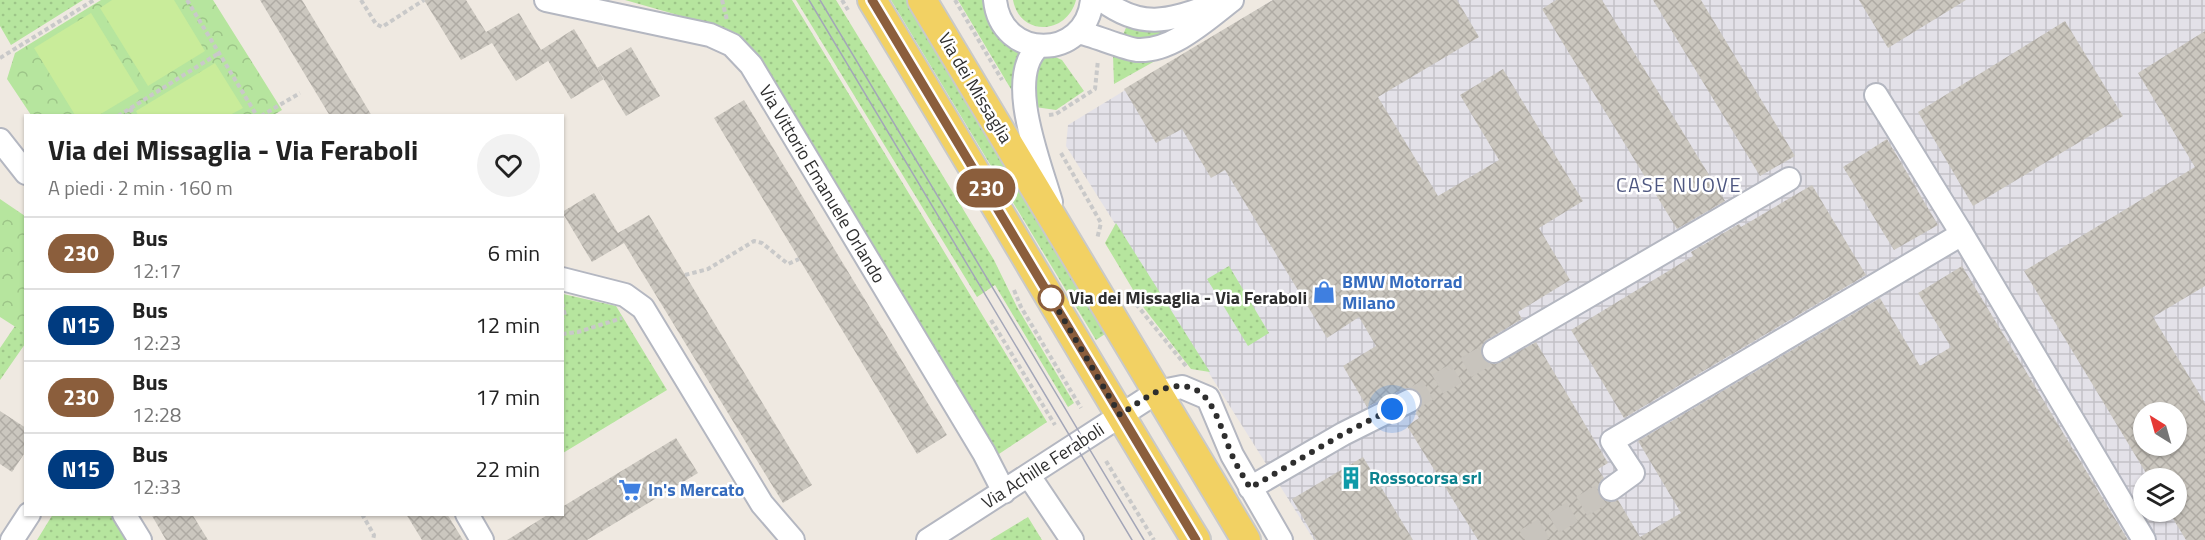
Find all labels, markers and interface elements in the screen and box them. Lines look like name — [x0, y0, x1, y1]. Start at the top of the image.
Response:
street label: Via dei Missaglia — [932, 27, 1019, 148]
street label: Via Vittorio Emanuele Orlando — [752, 79, 892, 288]
text: Via dei Missaglia - Via Feraboli — [48, 128, 418, 171]
button: heart — [477, 134, 540, 197]
line badge: 230 — [952, 168, 1020, 207]
district label: CASE NUOVE — [1616, 169, 1742, 200]
text: A piedi · 2 min · 160 m — [48, 172, 233, 203]
text: 230 — [968, 172, 1004, 204]
text: Bus — [132, 221, 168, 255]
text: 6 min — [488, 236, 540, 270]
text: 230 — [63, 237, 99, 269]
text: 12:17 — [132, 255, 181, 286]
place label: BMW Motorrad Milano — [1342, 268, 1463, 316]
shop icon: BMW Motorrad Milano — [1311, 279, 1337, 305]
place label: Via dei Missaglia - Via Feraboli — [1069, 284, 1307, 311]
marker: Via dei Missaglia - Via Feraboli — [1038, 285, 1064, 311]
text: Bus — [132, 293, 168, 327]
text: 12 min — [475, 308, 540, 342]
text: N15 — [62, 309, 100, 341]
text: 12:23 — [132, 327, 181, 358]
text: Bus — [132, 365, 168, 399]
text: 17 min — [475, 380, 540, 414]
text: 230 — [63, 381, 99, 413]
your location — [1377, 394, 1407, 424]
text: 12:28 — [132, 399, 181, 430]
north arrow — [2133, 402, 2187, 456]
map controls — [2133, 402, 2187, 522]
street label: Via Achille Feraboli — [976, 416, 1109, 515]
text: Bus — [132, 437, 168, 471]
text: 22 min — [475, 452, 540, 486]
text: N15 — [62, 453, 100, 485]
place label: Rossocorsa srl — [1369, 464, 1482, 491]
building icon: Rossocorsa srl — [1338, 465, 1364, 491]
button: layers — [2133, 468, 2187, 522]
text: 12:33 — [132, 471, 181, 502]
place label: In's Mercato — [648, 476, 744, 503]
supermarket icon: In's Mercato — [617, 477, 643, 503]

